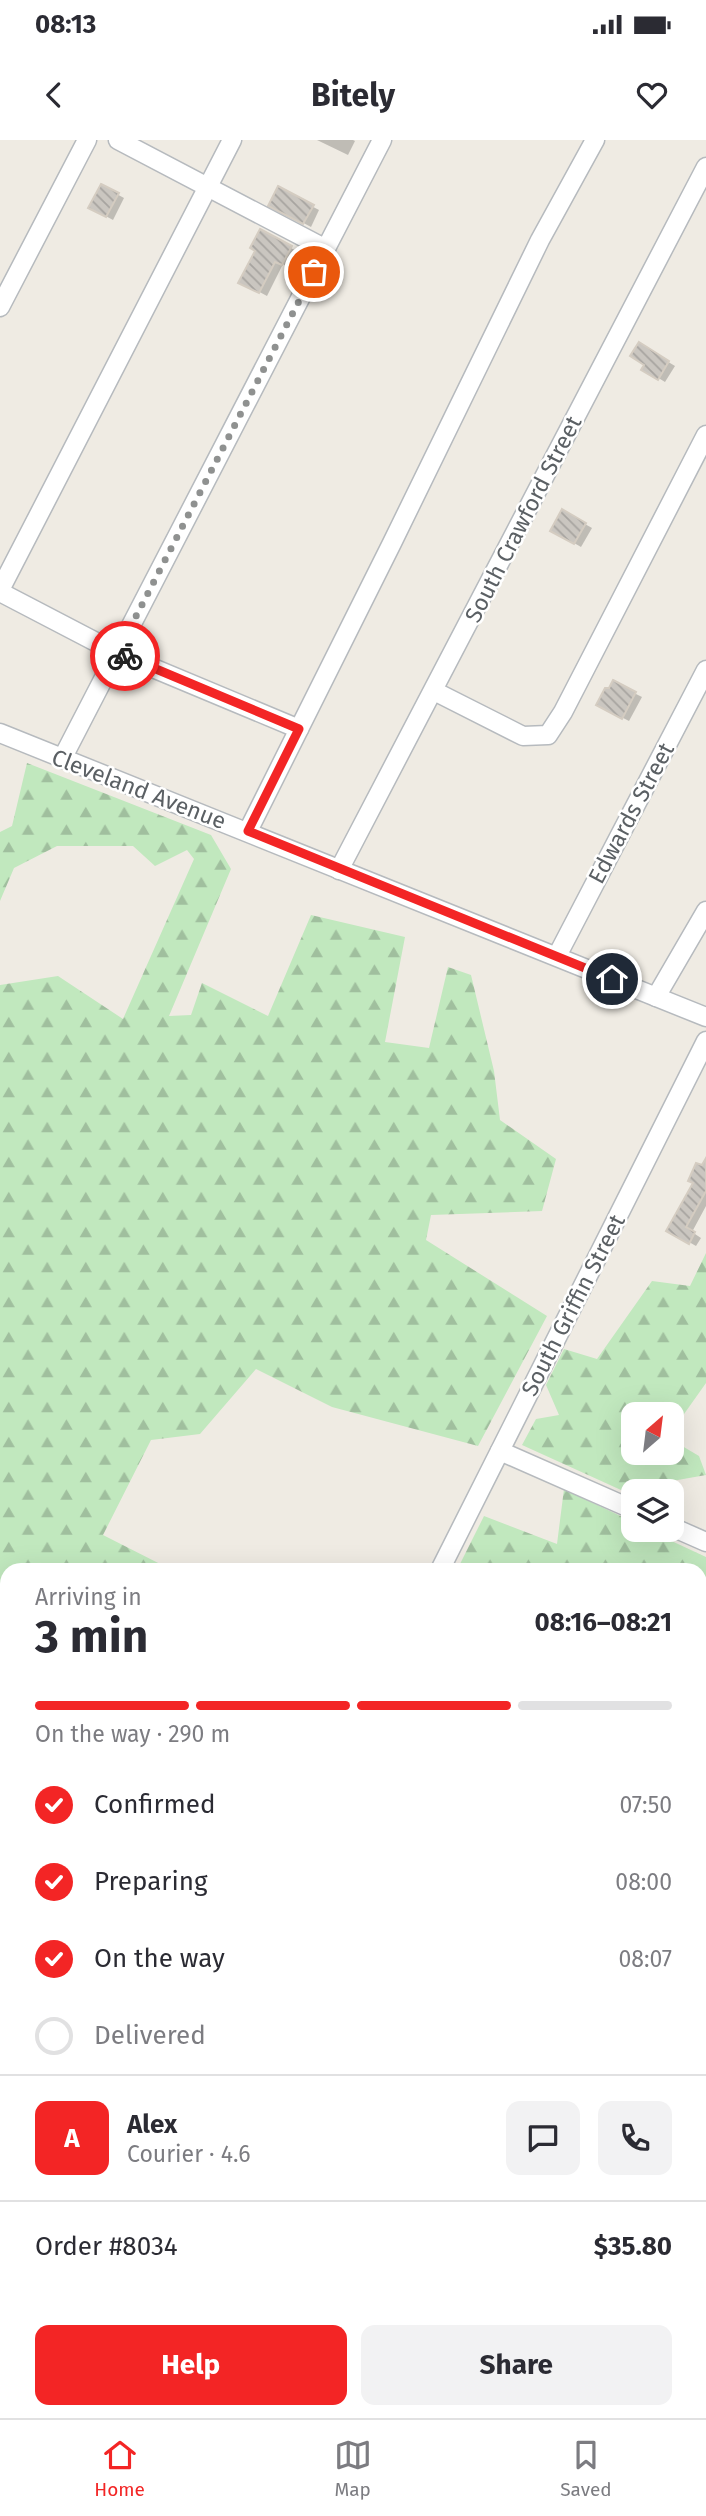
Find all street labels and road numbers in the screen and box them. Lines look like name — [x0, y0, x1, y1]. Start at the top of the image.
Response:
street label: South Crawford Street — [459, 410, 588, 627]
street label: Edwards Street — [582, 737, 680, 888]
street label: Cleveland Avenue — [48, 743, 230, 835]
street label: South Griffin Street — [515, 1209, 631, 1400]

